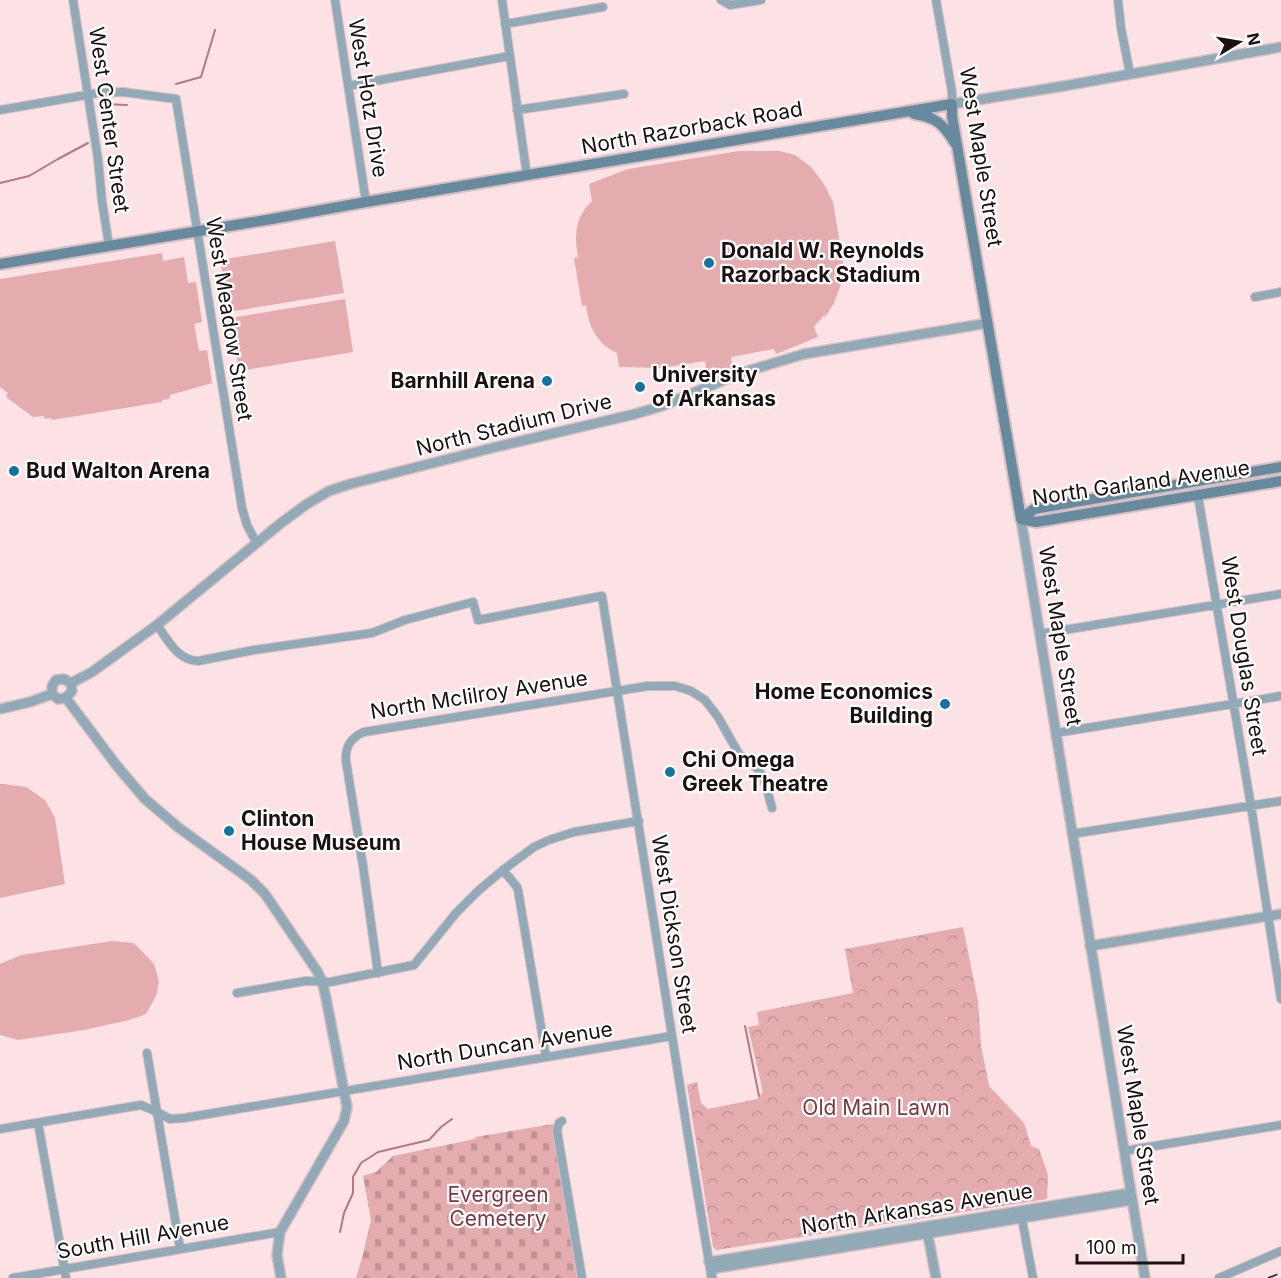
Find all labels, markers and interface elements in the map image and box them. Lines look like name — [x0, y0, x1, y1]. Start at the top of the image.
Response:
north arrow — [1209, 12, 1269, 72]
street label: West Hotz Drive — [344, 17, 393, 179]
street label: West Center Street — [84, 25, 135, 215]
text: N — [1243, 31, 1265, 47]
street label: West Maple Street — [955, 65, 1008, 249]
street label: North Razorback Road — [579, 96, 804, 159]
street label: West Meadow Street — [201, 215, 258, 423]
place label: Donald W. Reynolds Razorback Stadium — [721, 238, 924, 287]
marker: Donald W. Reynolds Razorback Stadium — [702, 256, 716, 270]
place label: University of Arkansas — [652, 362, 776, 411]
place label: Barnhill Arena — [391, 368, 535, 393]
marker: Barnhill Arena — [540, 374, 554, 388]
marker: University of Arkansas — [633, 380, 647, 394]
street label: North Stadium Drive — [413, 388, 614, 461]
street label: North Garland Avenue — [1031, 455, 1251, 510]
place label: Bud Walton Arena — [26, 458, 210, 483]
marker: Bud Walton Arena — [7, 464, 21, 478]
street label: West Maple Street — [1034, 544, 1087, 728]
street label: West Douglas Street — [1216, 554, 1273, 758]
street label: North McIilroy Avenue — [368, 665, 589, 724]
place label: Home Economics Building — [755, 679, 933, 728]
marker: Home Economics Building — [938, 697, 952, 711]
place label: Chi Omega Greek Theatre — [682, 747, 828, 796]
marker: Chi Omega Greek Theatre — [663, 765, 677, 779]
place label: Clinton House Museum — [241, 806, 401, 855]
marker: Clinton House Museum — [222, 824, 236, 838]
street label: West Dickson Street — [646, 833, 703, 1035]
street label: North Duncan Avenue — [395, 1016, 614, 1075]
street label: West Maple Street — [1112, 1023, 1165, 1207]
park label: Old Main Lawn — [802, 1095, 950, 1120]
street label: North Arkansas Avenue — [799, 1178, 1034, 1239]
park label: Evergreen Cemetery — [447, 1182, 549, 1231]
street label: South Hill Avenue — [55, 1209, 231, 1264]
scale bar — [1077, 1227, 1184, 1265]
text: 100 m — [1086, 1237, 1137, 1258]

